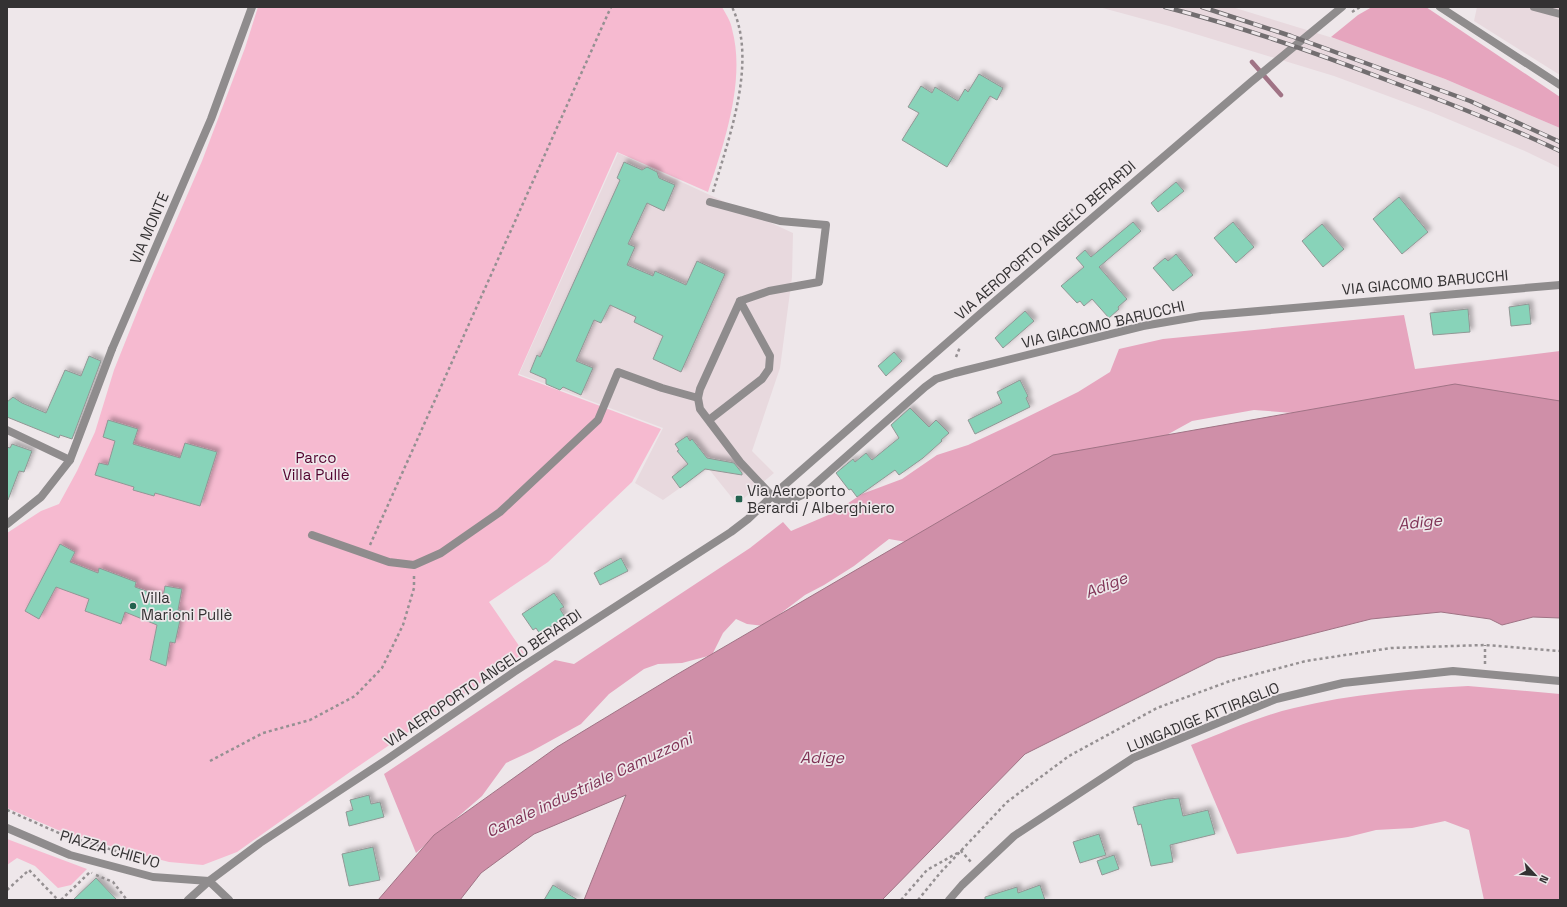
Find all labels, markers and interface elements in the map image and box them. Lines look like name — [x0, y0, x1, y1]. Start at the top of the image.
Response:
street label: VIA AEROPORTO ANGELO BERARDI — [951, 156, 1139, 324]
street label: VIA MONTE — [125, 189, 173, 267]
street label: VIA GIACOMO BARUCCHI — [1341, 265, 1509, 299]
street label: VIA GIACOMO BARUCCHI — [1020, 296, 1186, 352]
park label: Parco Villa Pullè — [282, 448, 350, 484]
place label: Via Aeroporto Berardi / Alberghiero — [747, 481, 895, 517]
marker: Via Aeroporto Berardi / Alberghiero — [734, 494, 744, 504]
water label: Adige — [1397, 509, 1444, 535]
water label: Adige — [1082, 567, 1131, 603]
place label: Villa Marioni Pullè — [141, 588, 232, 624]
marker: Villa Marioni Pullè — [128, 601, 138, 611]
street label: VIA AEROPORTO ANGELO BERARDI — [381, 605, 585, 751]
street label: LUNGADIGE ATTIRAGLIO — [1124, 678, 1282, 756]
water label: Canale industriale Camuzzoni — [483, 727, 697, 842]
water label: Adige — [800, 747, 845, 768]
street label: PIAZZA CHIEVO — [58, 826, 162, 872]
north arrow — [1515, 855, 1555, 895]
text: N — [1536, 873, 1552, 886]

